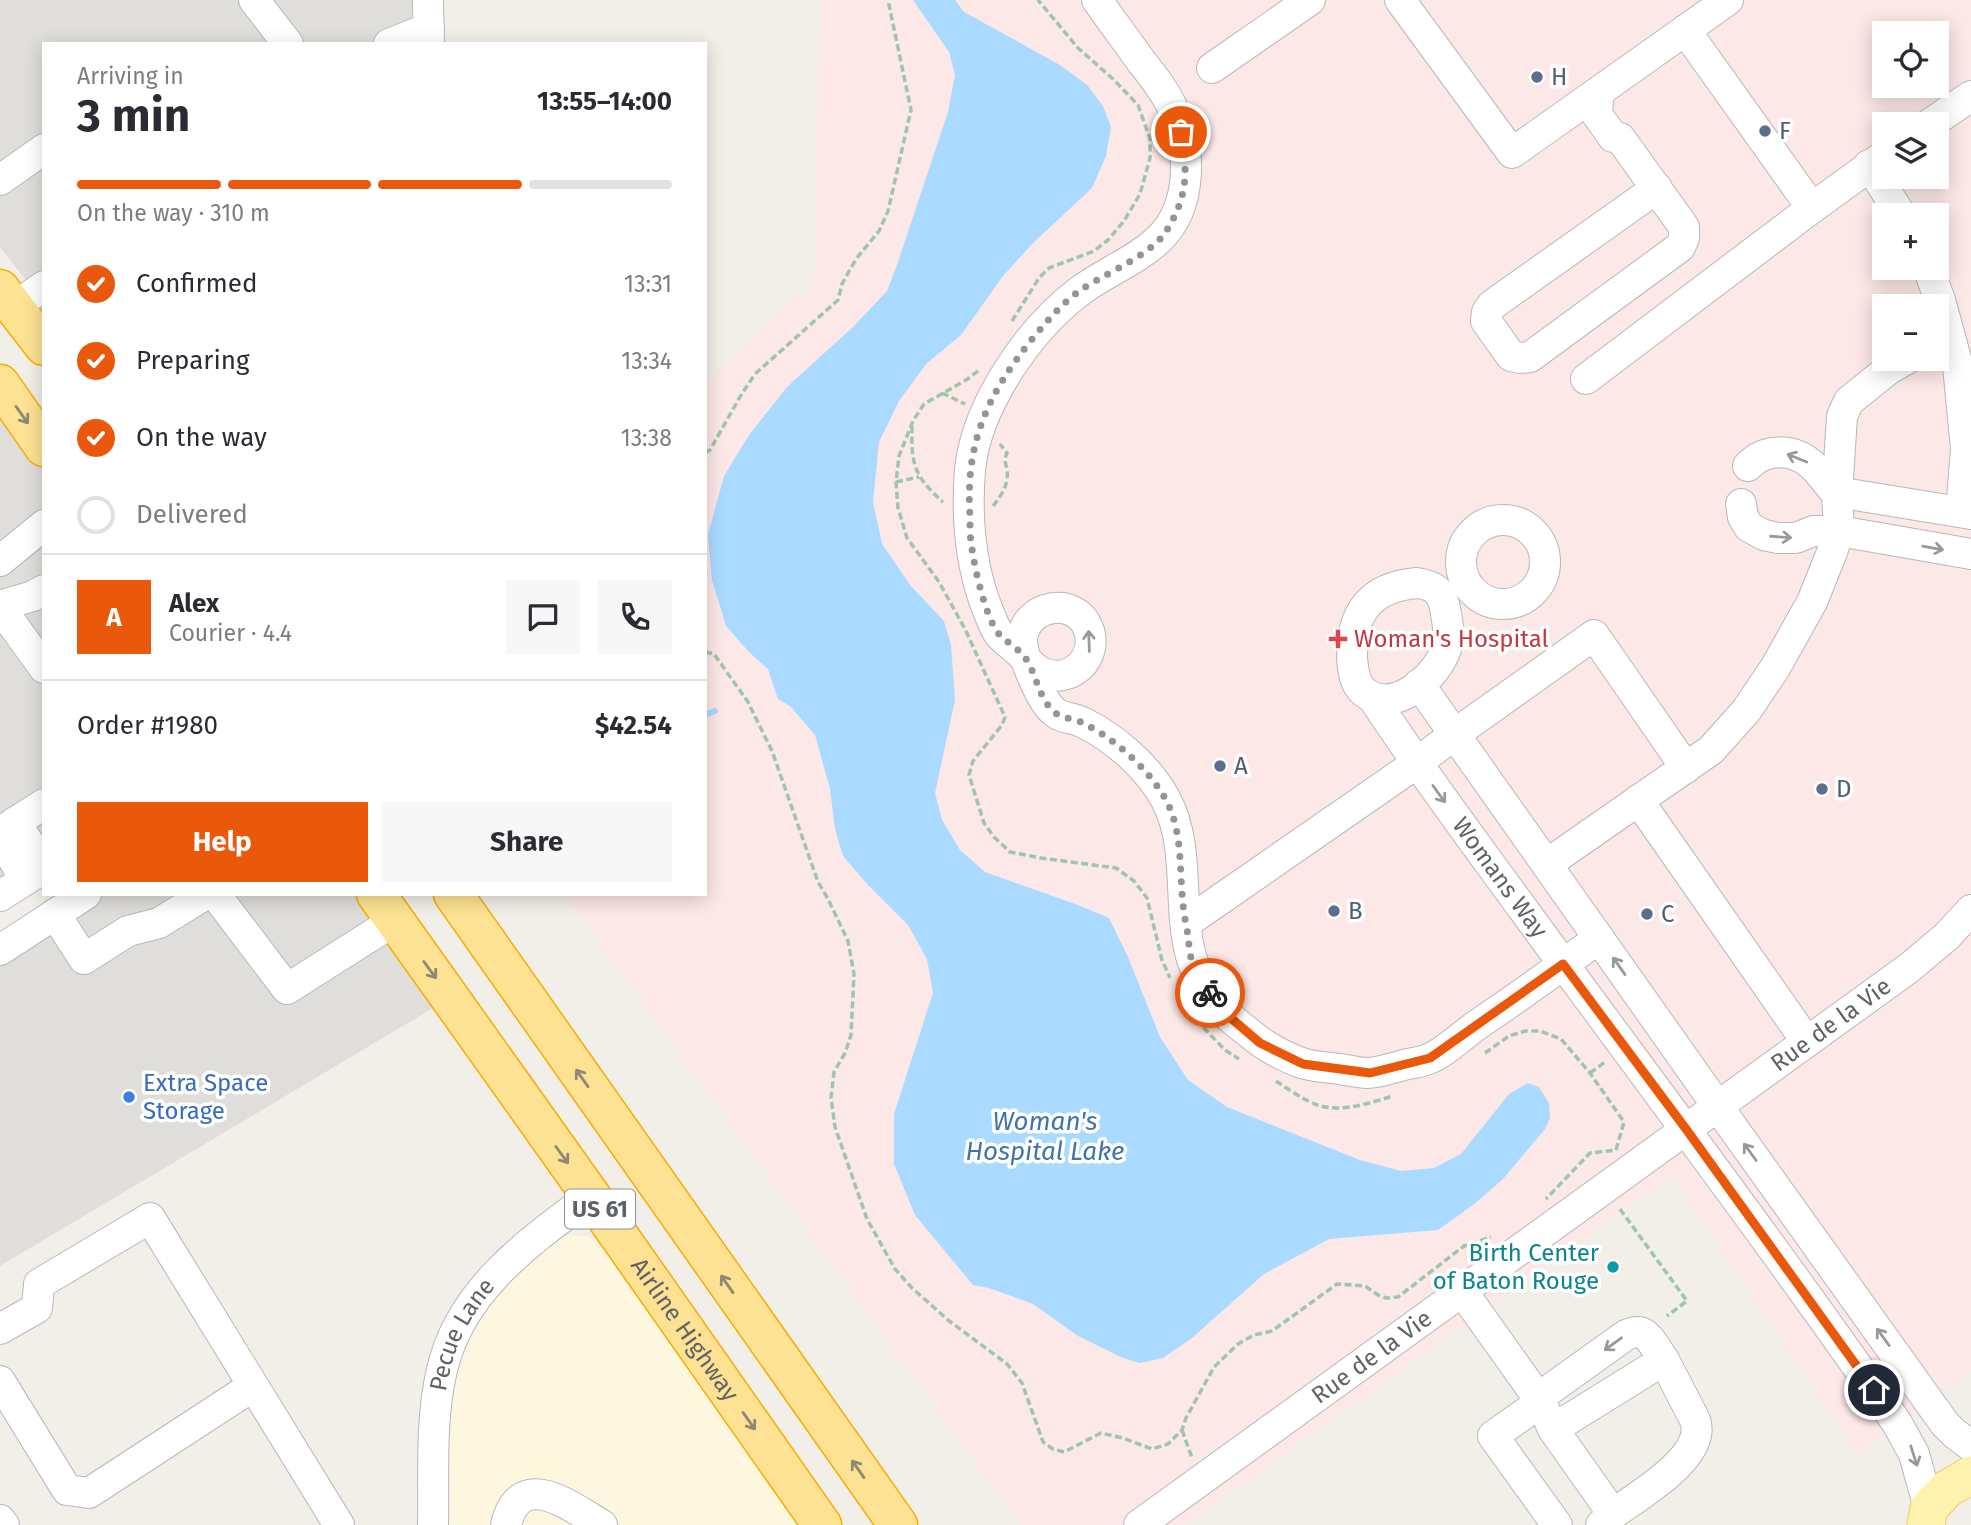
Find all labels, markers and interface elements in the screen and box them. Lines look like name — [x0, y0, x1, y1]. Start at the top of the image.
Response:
map controls — [1872, 21, 1949, 371]
button: locate — [1872, 21, 1949, 98]
text: Arriving in — [77, 62, 184, 90]
place label: H — [1551, 63, 1567, 91]
marker: H — [1529, 69, 1545, 85]
text: 13:55–14:00 — [537, 86, 672, 117]
text: 3 min — [77, 88, 190, 143]
pin — [1151, 102, 1211, 162]
button: layers — [1872, 112, 1949, 189]
icon: bag — [1162, 113, 1200, 151]
place label: F — [1779, 117, 1791, 145]
marker: F — [1757, 123, 1773, 139]
text: On the way · 310 m — [77, 199, 270, 227]
button: + — [1872, 203, 1949, 280]
icon: check — [77, 265, 115, 303]
text: Confirmed — [136, 268, 257, 299]
text: 13:31 — [624, 270, 672, 298]
button: − — [1872, 294, 1949, 371]
icon: check — [77, 342, 115, 380]
text: Preparing — [136, 345, 249, 376]
text: 13:34 — [621, 347, 672, 375]
one-way arrow — [15, 405, 29, 425]
icon: check — [77, 419, 115, 457]
text: On the way — [136, 422, 267, 453]
text: 13:38 — [621, 424, 672, 452]
one-way arrow — [1787, 450, 1808, 463]
text: Delivered — [136, 499, 248, 530]
one-way arrow — [1769, 531, 1792, 544]
one-way arrow — [1921, 542, 1943, 555]
button: chat — [506, 580, 580, 654]
button: phone — [598, 580, 672, 654]
text: Alex — [169, 588, 219, 619]
text: A — [106, 602, 122, 633]
text: Courier · 4.4 — [169, 619, 292, 647]
place label: Woman's Hospital — [1354, 625, 1549, 653]
marker: Woman's Hospital — [1328, 629, 1348, 649]
one-way arrow — [1082, 630, 1095, 653]
text: Order #1980 — [77, 710, 218, 741]
text: $42.54 — [595, 710, 672, 741]
place label: A — [1234, 752, 1248, 780]
marker: A — [1212, 758, 1228, 774]
place label: D — [1836, 775, 1851, 803]
marker: D — [1814, 781, 1830, 797]
one-way arrow — [1432, 784, 1447, 803]
button: Help — [77, 802, 368, 882]
button: Share — [382, 802, 672, 882]
street label: Womans Way — [1447, 812, 1554, 944]
place label: B — [1348, 897, 1363, 925]
place label: C — [1661, 900, 1674, 928]
marker: B — [1326, 903, 1342, 919]
marker: C — [1639, 906, 1655, 922]
one-way arrow — [1612, 957, 1626, 976]
courier — [1175, 958, 1245, 1028]
one-way arrow — [422, 960, 437, 979]
street label: Rue de la Vie — [1765, 972, 1896, 1077]
icon: bike — [1191, 974, 1229, 1012]
place label: Extra Space Storage — [143, 1069, 268, 1125]
one-way arrow — [575, 1069, 589, 1088]
marker: Extra Space Storage — [121, 1089, 137, 1105]
water label: Woman's Hospital Lake — [965, 1106, 1125, 1167]
one-way arrow — [1743, 1143, 1757, 1162]
one-way arrow — [555, 1145, 569, 1164]
road number: US 61 — [565, 1190, 635, 1228]
place label: Birth Center of Baton Rouge — [1433, 1239, 1600, 1295]
street label: Airline Highway — [625, 1253, 745, 1407]
marker: Birth Center of Baton Rouge — [1605, 1259, 1621, 1275]
street label: Pecue Lane — [424, 1272, 500, 1393]
one-way arrow — [720, 1275, 734, 1294]
street label: Rue de la Vie — [1306, 1304, 1437, 1410]
one-way arrow — [1876, 1328, 1890, 1347]
one-way arrow — [1604, 1337, 1623, 1352]
pin — [1844, 1360, 1904, 1420]
icon: home — [1855, 1371, 1893, 1409]
one-way arrow — [742, 1411, 756, 1430]
one-way arrow — [1908, 1445, 1921, 1467]
one-way arrow — [851, 1460, 865, 1479]

